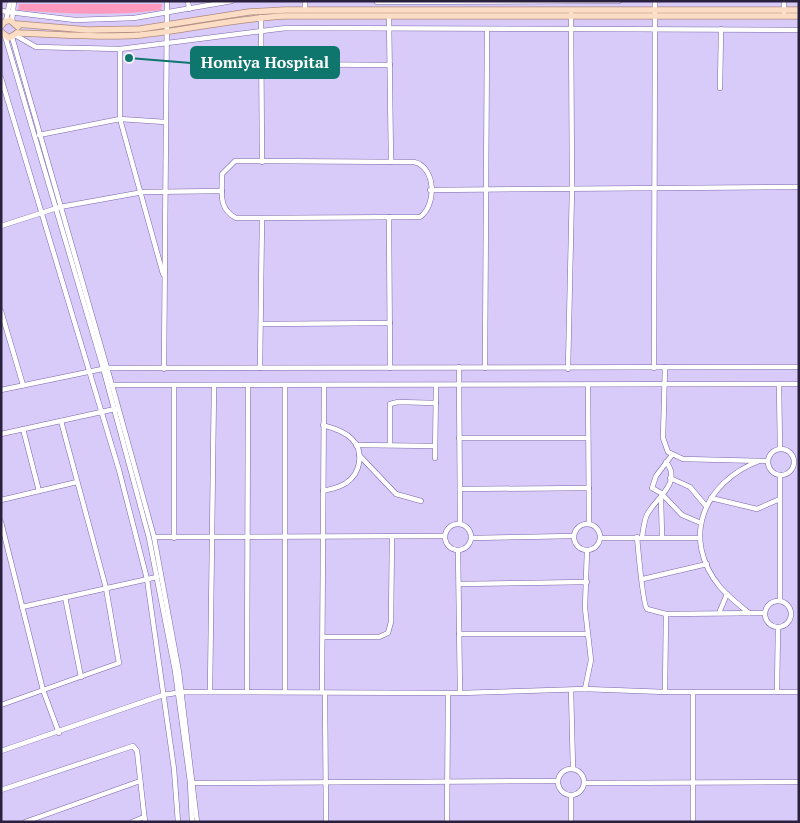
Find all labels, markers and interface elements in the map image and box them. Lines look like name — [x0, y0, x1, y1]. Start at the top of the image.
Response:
callout: Homiya Hospital — [191, 47, 339, 78]
text: Homiya Hospital — [201, 51, 329, 73]

